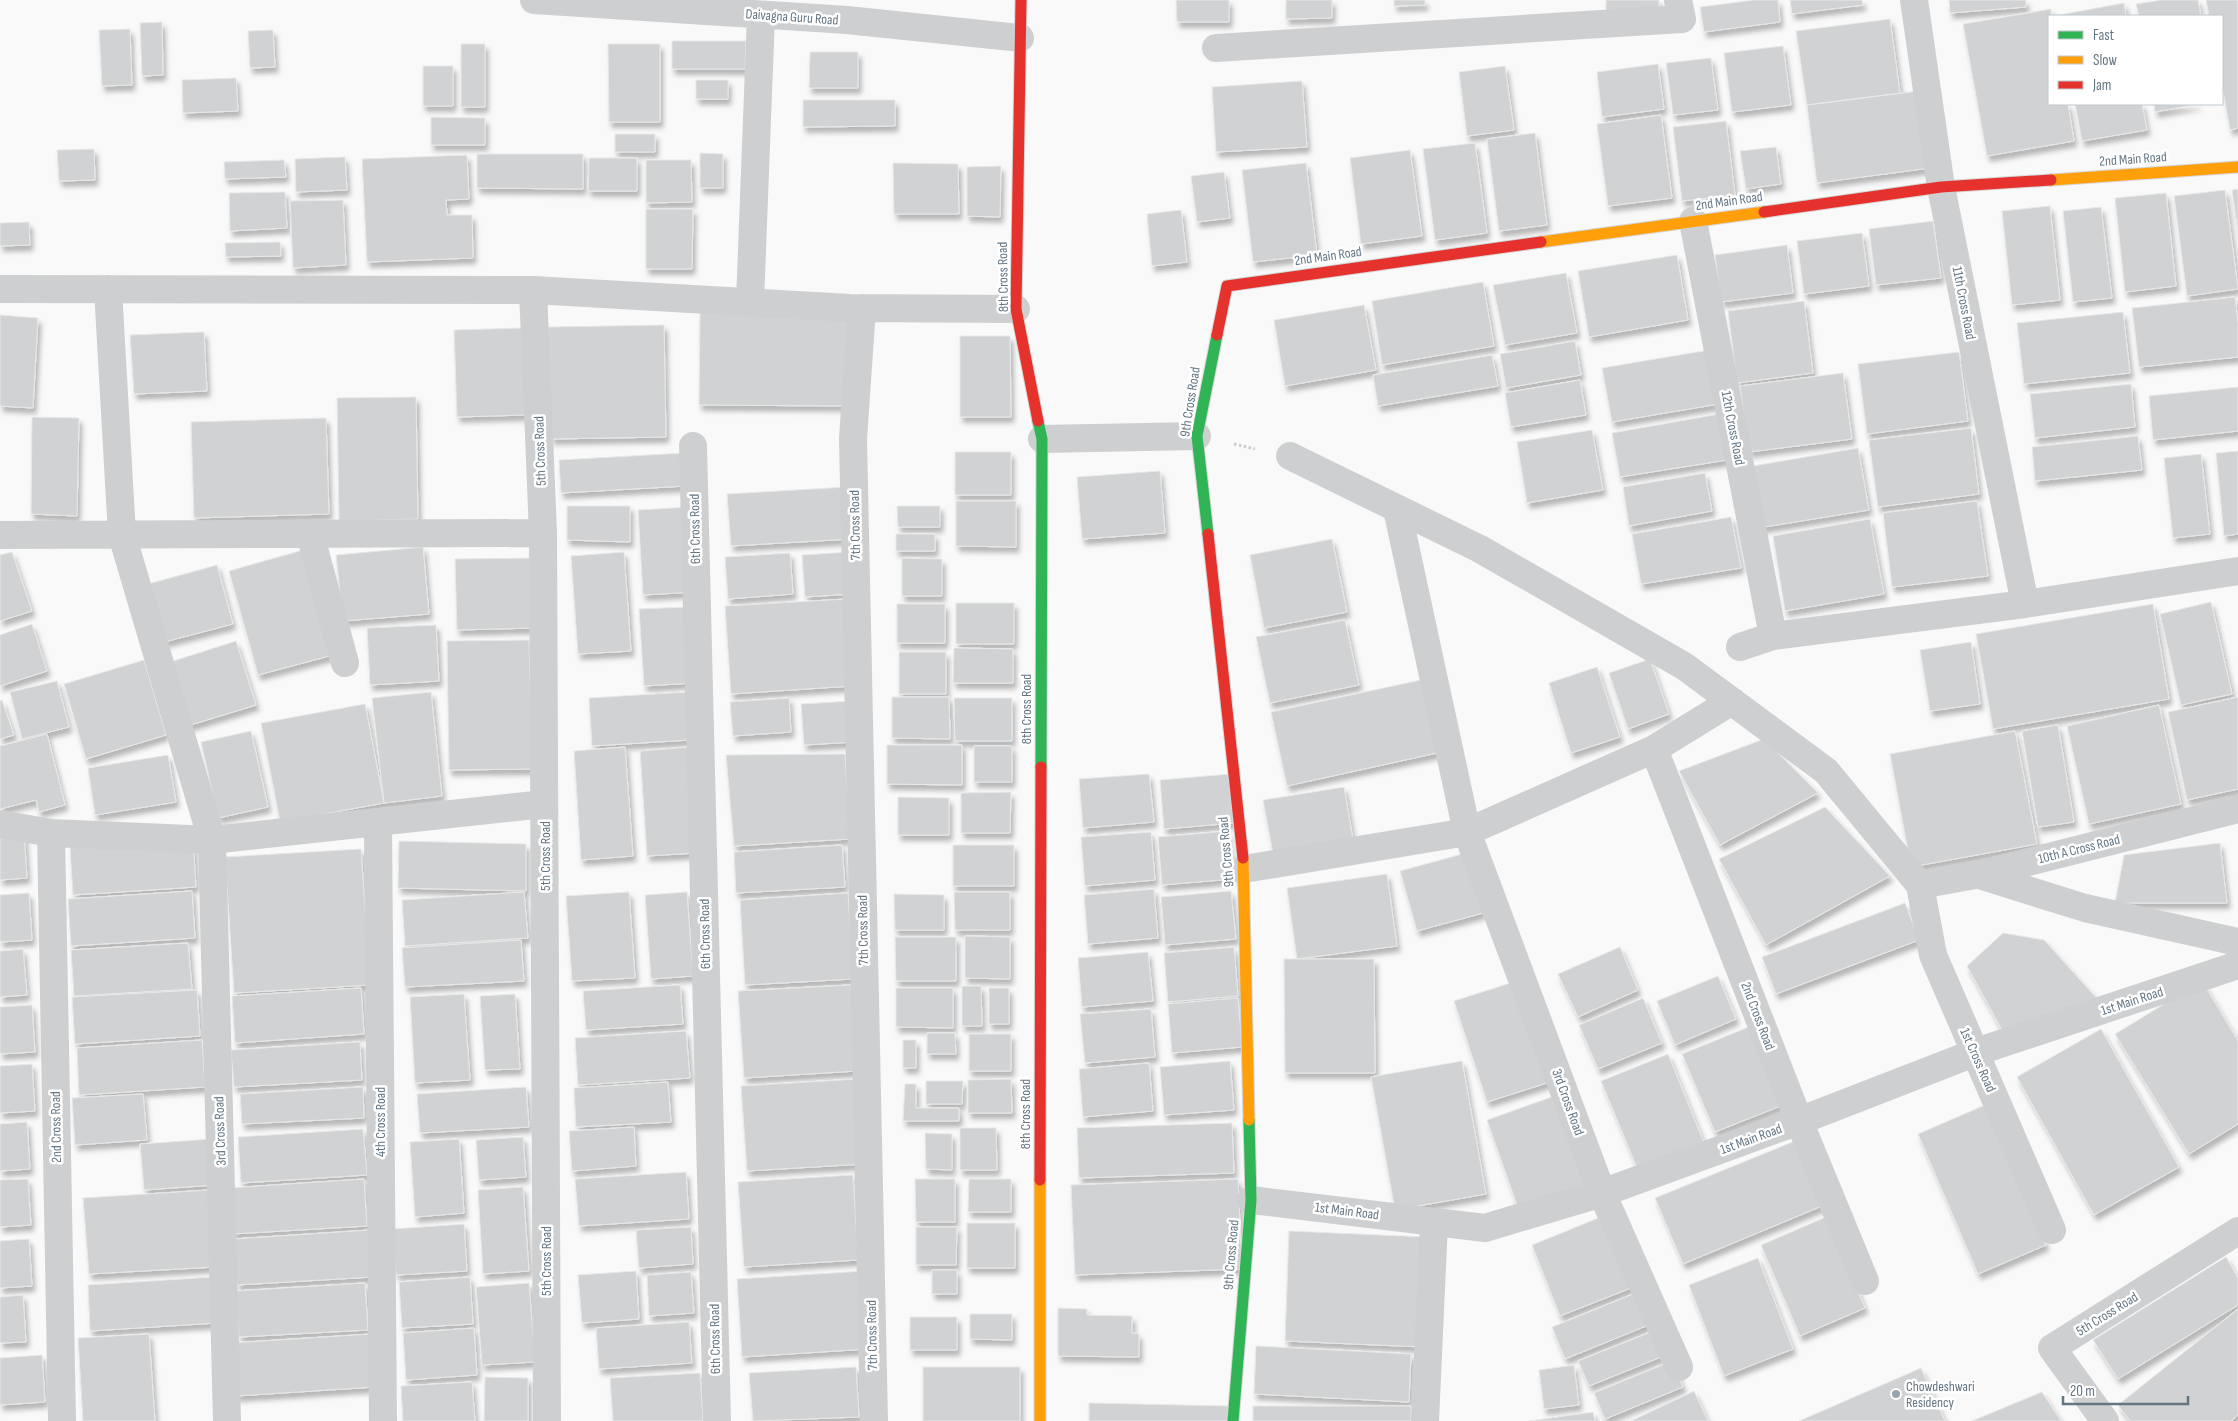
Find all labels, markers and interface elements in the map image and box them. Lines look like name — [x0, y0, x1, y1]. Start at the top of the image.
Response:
street label: Daivagna Guru Road — [745, 5, 839, 29]
legend — [2048, 15, 2223, 105]
text: Fast — [2093, 26, 2115, 45]
text: Slow — [2093, 51, 2117, 70]
text: Jam — [2092, 76, 2111, 95]
street label: 2nd Main Road — [2099, 148, 2167, 170]
street label: 2nd Main Road — [1694, 188, 1764, 214]
street label: 8th Cross Road — [994, 241, 1012, 312]
street label: 2nd Main Road — [1293, 243, 1363, 269]
street label: 11th Cross Road — [1949, 265, 1979, 341]
street label: 9th Cross Road — [1176, 366, 1204, 438]
street label: 12th Cross Road — [1717, 390, 1749, 467]
street label: 5th Cross Road — [530, 416, 550, 486]
street label: 7th Cross Road — [846, 490, 864, 560]
street label: 6th Cross Road — [686, 493, 704, 564]
street label: 8th Cross Road — [1018, 674, 1035, 744]
street label: 9th Cross Road — [1214, 816, 1238, 888]
street label: 5th Cross Road — [537, 821, 554, 891]
street label: 10th A Cross Road — [2036, 831, 2122, 867]
street label: 7th Cross Road — [854, 895, 872, 965]
street label: 6th Cross Road — [696, 898, 714, 969]
street label: 2nd Cross Road — [1737, 980, 1779, 1053]
street label: 1st Main Road — [2099, 983, 2165, 1019]
street label: 1st Cross Road — [1956, 1025, 2000, 1095]
street label: 3rd Cross Road — [1548, 1066, 1588, 1138]
street label: 8th Cross Road — [1017, 1079, 1034, 1149]
street label: 4th Cross Road — [372, 1087, 389, 1157]
street label: 2nd Cross Road — [47, 1091, 65, 1163]
street label: 3rd Cross Road — [210, 1096, 230, 1166]
street label: 1st Main Road — [1718, 1120, 1784, 1158]
street label: 1st Main Road — [1314, 1199, 1380, 1223]
street label: 9th Cross Road — [1219, 1219, 1243, 1291]
street label: 5th Cross Road — [538, 1226, 555, 1296]
street label: 5th Cross Road — [2073, 1288, 2141, 1340]
street label: 7th Cross Road — [863, 1300, 881, 1370]
street label: 6th Cross Road — [706, 1303, 724, 1374]
scale bar — [2063, 1374, 2188, 1406]
place label: Chowdeshwari Residency — [1906, 1378, 1975, 1411]
text: 20 m — [2070, 1382, 2095, 1401]
marker: Chowdeshwari Residency — [1890, 1388, 1902, 1400]

